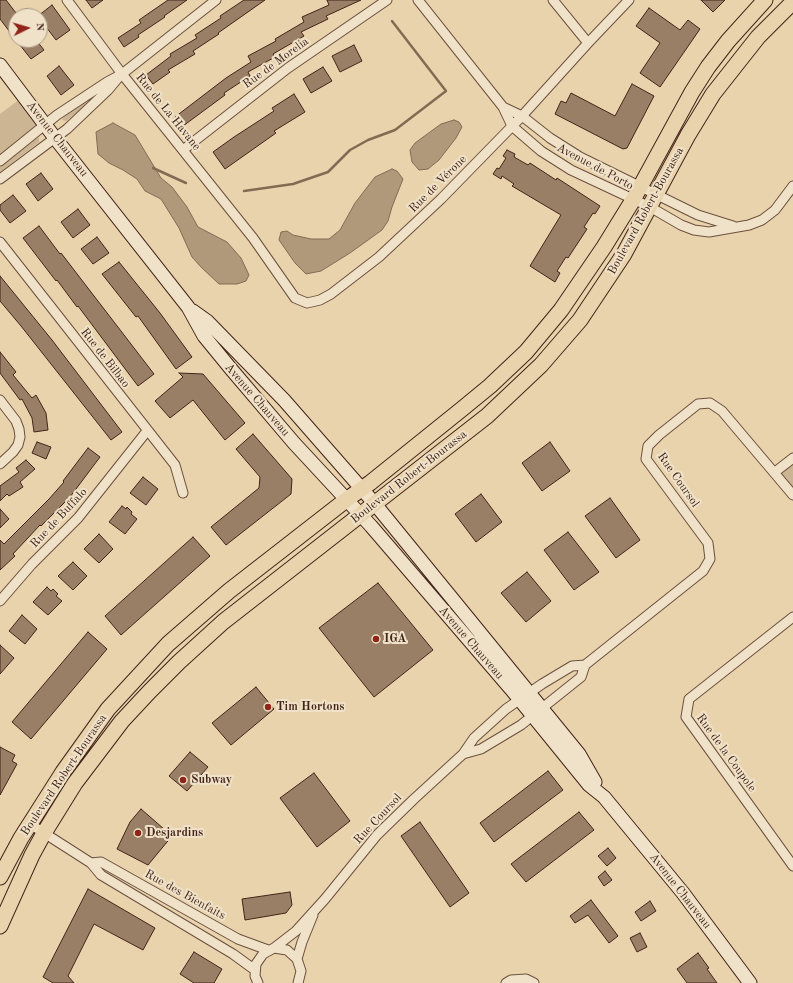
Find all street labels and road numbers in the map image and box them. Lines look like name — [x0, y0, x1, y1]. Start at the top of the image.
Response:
street label: Rue de Morelia — [240, 34, 312, 92]
street label: Rue de La Havane — [132, 70, 204, 154]
street label: Avenue Chauveau — [23, 98, 91, 180]
street label: Avenue de Porto — [554, 141, 636, 193]
street label: Boulevard Robert-Bourassa — [605, 145, 687, 277]
street label: Rue de Vérone — [406, 152, 470, 216]
street label: Rue de Bilbao — [77, 325, 133, 391]
street label: Avenue Chauveau — [221, 361, 293, 439]
street label: Boulevard Robert-Bourassa — [348, 427, 470, 527]
street label: Rue Coursol — [654, 450, 702, 510]
street label: Rue de Buffalo — [28, 485, 90, 551]
street label: Avenue Chauveau — [435, 604, 507, 682]
street label: Rue de la Coupole — [693, 711, 759, 795]
street label: Boulevard Robert-Bourassa — [18, 712, 110, 838]
street label: Rue Coursol — [351, 791, 405, 847]
street label: Avenue Chauveau — [646, 850, 714, 932]
street label: Rue des Bienfaits — [142, 867, 228, 923]

